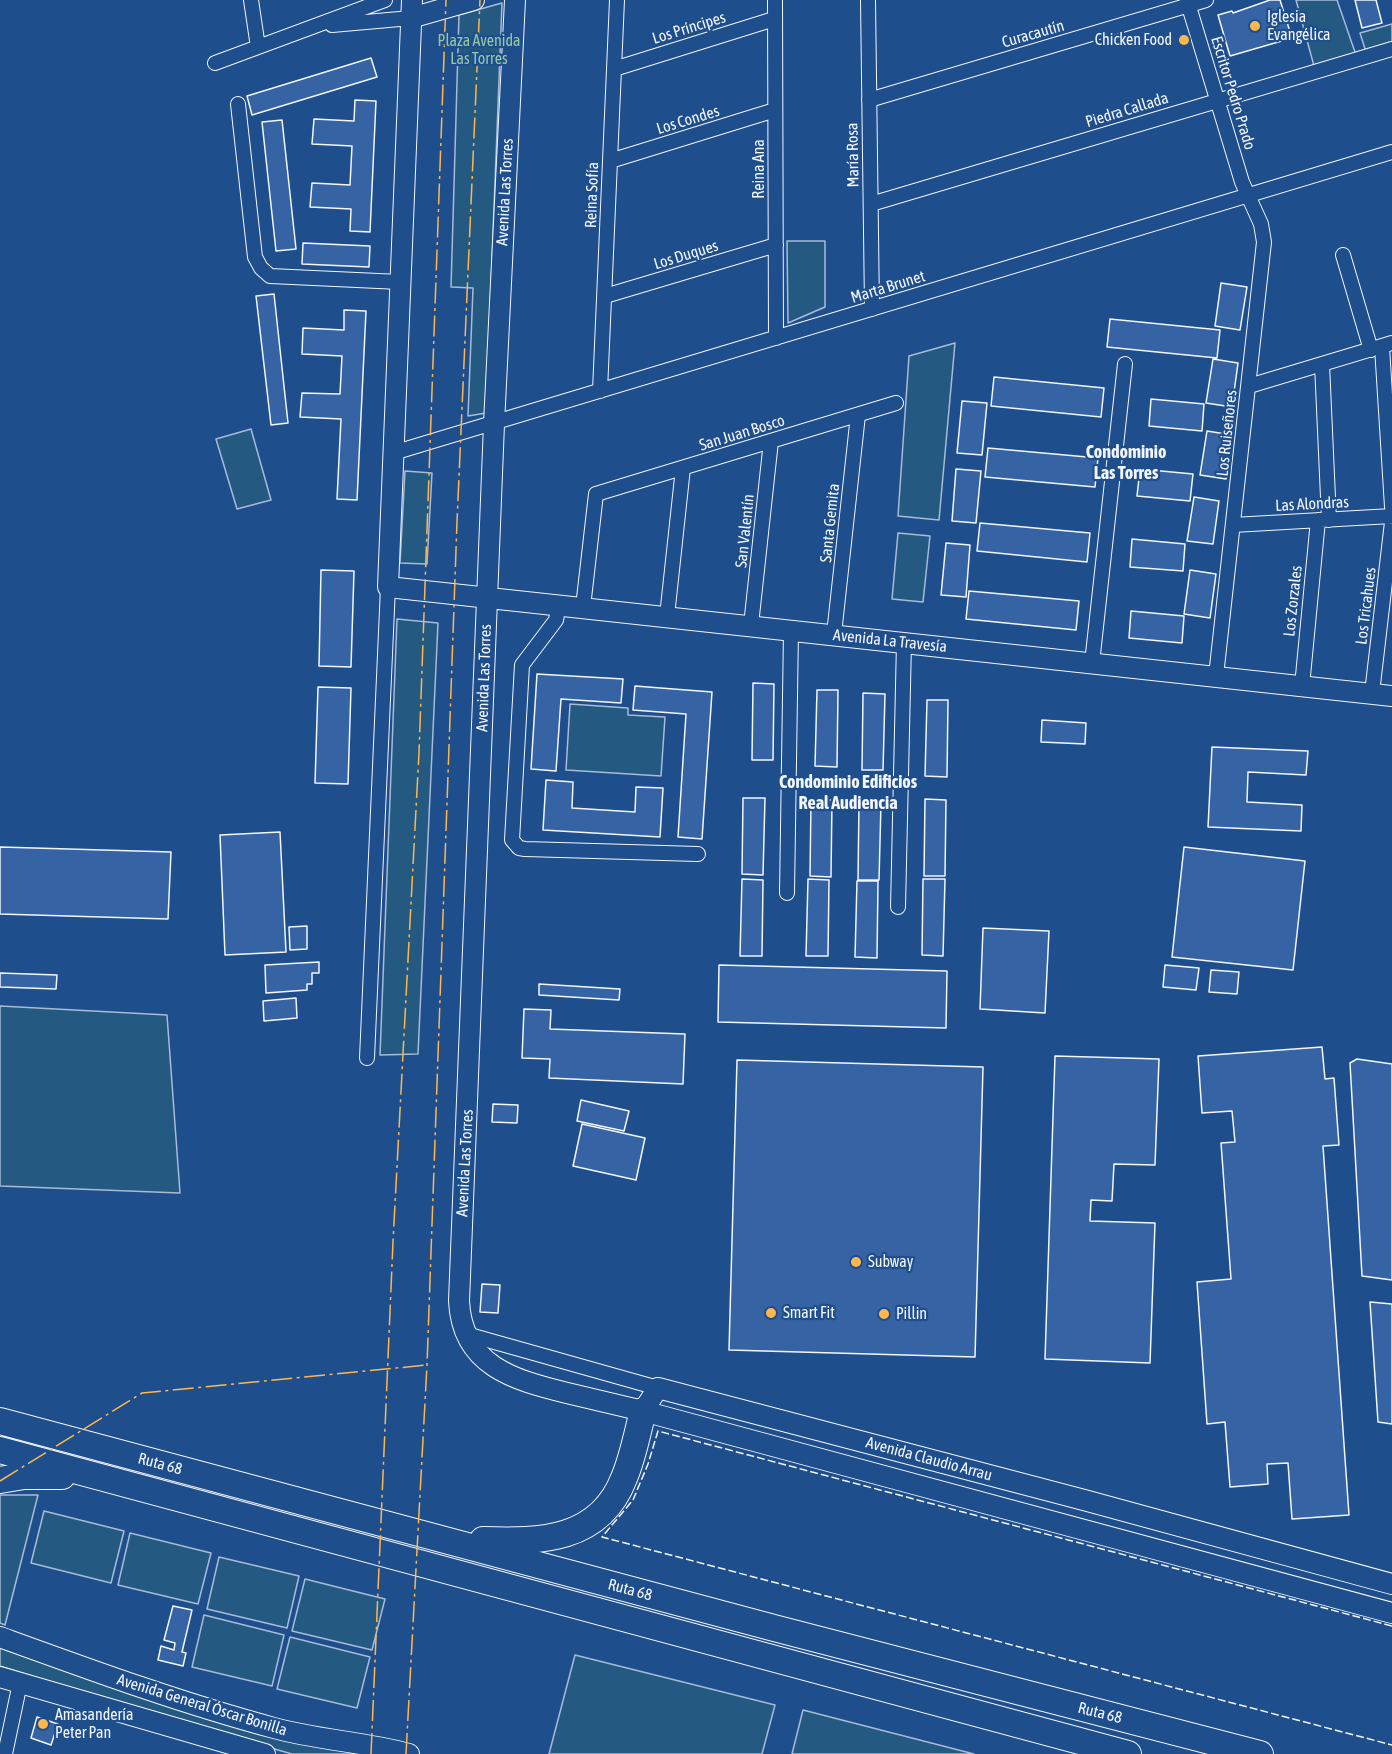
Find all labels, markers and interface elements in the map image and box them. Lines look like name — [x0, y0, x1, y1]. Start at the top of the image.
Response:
place label: Iglesia Evangélica — [1267, 7, 1331, 45]
street label: Los Príncipes — [650, 8, 728, 48]
street label: Curacautín — [1000, 16, 1066, 52]
marker: Iglesia Evangélica — [1248, 19, 1262, 33]
place label: Chicken Food — [1095, 30, 1172, 50]
park label: Plaza Avenida Las Torres — [438, 31, 520, 69]
marker: Chicken Food — [1177, 33, 1191, 47]
street label: Escritor Pedro Prado — [1207, 34, 1259, 152]
street label: Piedra Callada — [1083, 88, 1171, 132]
street label: Los Condes — [654, 101, 722, 139]
street label: María Rosa — [843, 122, 863, 188]
street label: Avenida Las Torres — [493, 138, 517, 246]
street label: Reina Ana — [749, 139, 769, 199]
street label: Reina Sofía — [581, 162, 603, 228]
street label: Los Duques — [651, 236, 721, 274]
street label: Marta Brunet — [849, 267, 927, 307]
street label: Los Ruiseñores — [1213, 389, 1241, 477]
street label: San Juan Bosco — [697, 411, 787, 455]
district label: Condominio Las Torres — [1086, 441, 1166, 484]
street label: Santa Gemita — [816, 483, 844, 563]
street label: Las Alondras — [1275, 492, 1349, 516]
street label: San Valentín — [732, 493, 758, 569]
street label: Los Zorzales — [1280, 565, 1306, 637]
street label: Los Tricahues — [1352, 566, 1380, 646]
street label: Avenida Las Torres — [473, 624, 495, 732]
street label: Avenida La Travesía — [832, 625, 948, 657]
district label: Condominio Edificios Real Audiencia — [779, 771, 917, 814]
street label: Avenida Las Torres — [453, 1109, 477, 1217]
place label: Subway — [868, 1252, 913, 1272]
marker: Subway — [849, 1255, 863, 1269]
place label: Smart Fit — [783, 1303, 835, 1323]
place label: Pillin — [896, 1304, 927, 1324]
marker: Smart Fit — [764, 1306, 778, 1320]
marker: Pillin — [877, 1307, 891, 1321]
street label: Avenida Claudio Arrau — [864, 1433, 994, 1485]
street label: Ruta 68 — [136, 1449, 184, 1479]
street label: Ruta 68 — [606, 1575, 654, 1605]
street label: Avenida General Óscar Bonilla — [115, 1670, 289, 1740]
street label: Ruta 68 — [1076, 1698, 1124, 1728]
place label: Amasandería Peter Pan — [55, 1705, 133, 1743]
marker: Amasandería Peter Pan — [36, 1717, 50, 1731]

